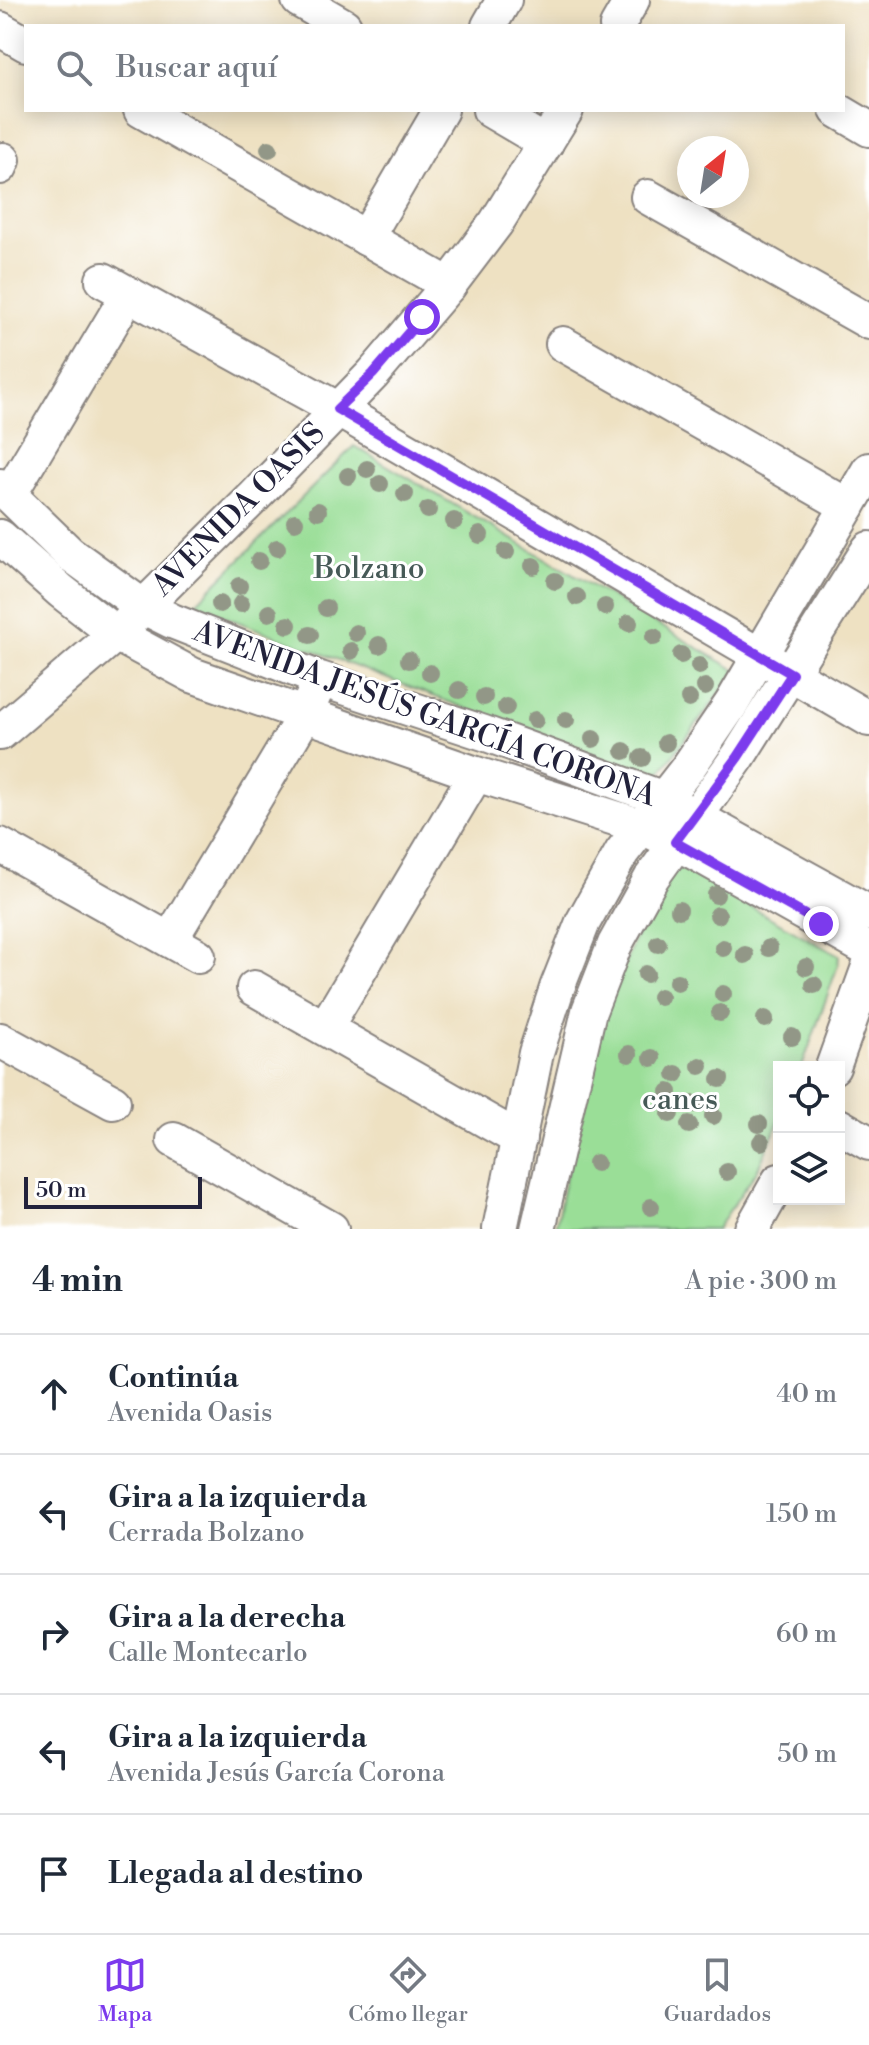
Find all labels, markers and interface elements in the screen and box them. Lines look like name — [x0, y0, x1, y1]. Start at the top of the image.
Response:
search box — [24, 24, 845, 112]
icon: search — [52, 46, 96, 90]
text: Buscar aquí — [116, 49, 278, 87]
north arrow — [677, 136, 749, 208]
route start — [404, 299, 440, 335]
street label: AVENIDA OASIS — [143, 415, 333, 605]
park label: Bolzano — [312, 550, 425, 588]
street label: AVENIDA JESÚS GARCÍA CORONA — [187, 610, 663, 816]
route end — [803, 906, 839, 942]
map controls — [773, 1061, 845, 1205]
button: locate — [773, 1061, 845, 1133]
park label: canes — [642, 1081, 718, 1119]
button: layers — [773, 1133, 845, 1205]
scale bar — [24, 1173, 202, 1209]
text: 50 m — [36, 1177, 87, 1204]
text: 4 min — [32, 1260, 123, 1302]
text: A pie · 300 m — [685, 1265, 837, 1297]
text: Continúa — [108, 1359, 239, 1397]
icon: ahead — [32, 1372, 76, 1416]
text: 40 m — [776, 1378, 837, 1410]
text: Avenida Oasis — [108, 1397, 272, 1429]
text: Gira a la izquierda — [108, 1479, 367, 1517]
icon: left — [32, 1492, 76, 1536]
text: 150 m — [766, 1498, 837, 1530]
text: Cerrada Bolzano — [108, 1517, 305, 1549]
text: Gira a la derecha — [108, 1599, 345, 1637]
icon: right — [32, 1612, 76, 1656]
text: 60 m — [776, 1618, 837, 1650]
text: Calle Montecarlo — [108, 1637, 308, 1669]
text: Gira a la izquierda — [108, 1719, 367, 1757]
icon: left — [32, 1732, 76, 1776]
text: 50 m — [777, 1738, 837, 1770]
text: Avenida Jesús García Corona — [108, 1757, 445, 1789]
icon: arrive — [32, 1852, 76, 1896]
text: Llegada al destino — [108, 1855, 363, 1893]
tab: Mapa — [98, 1953, 152, 2028]
tab: Cómo llegar — [348, 1953, 468, 2028]
tab: Guardados — [664, 1953, 771, 2028]

